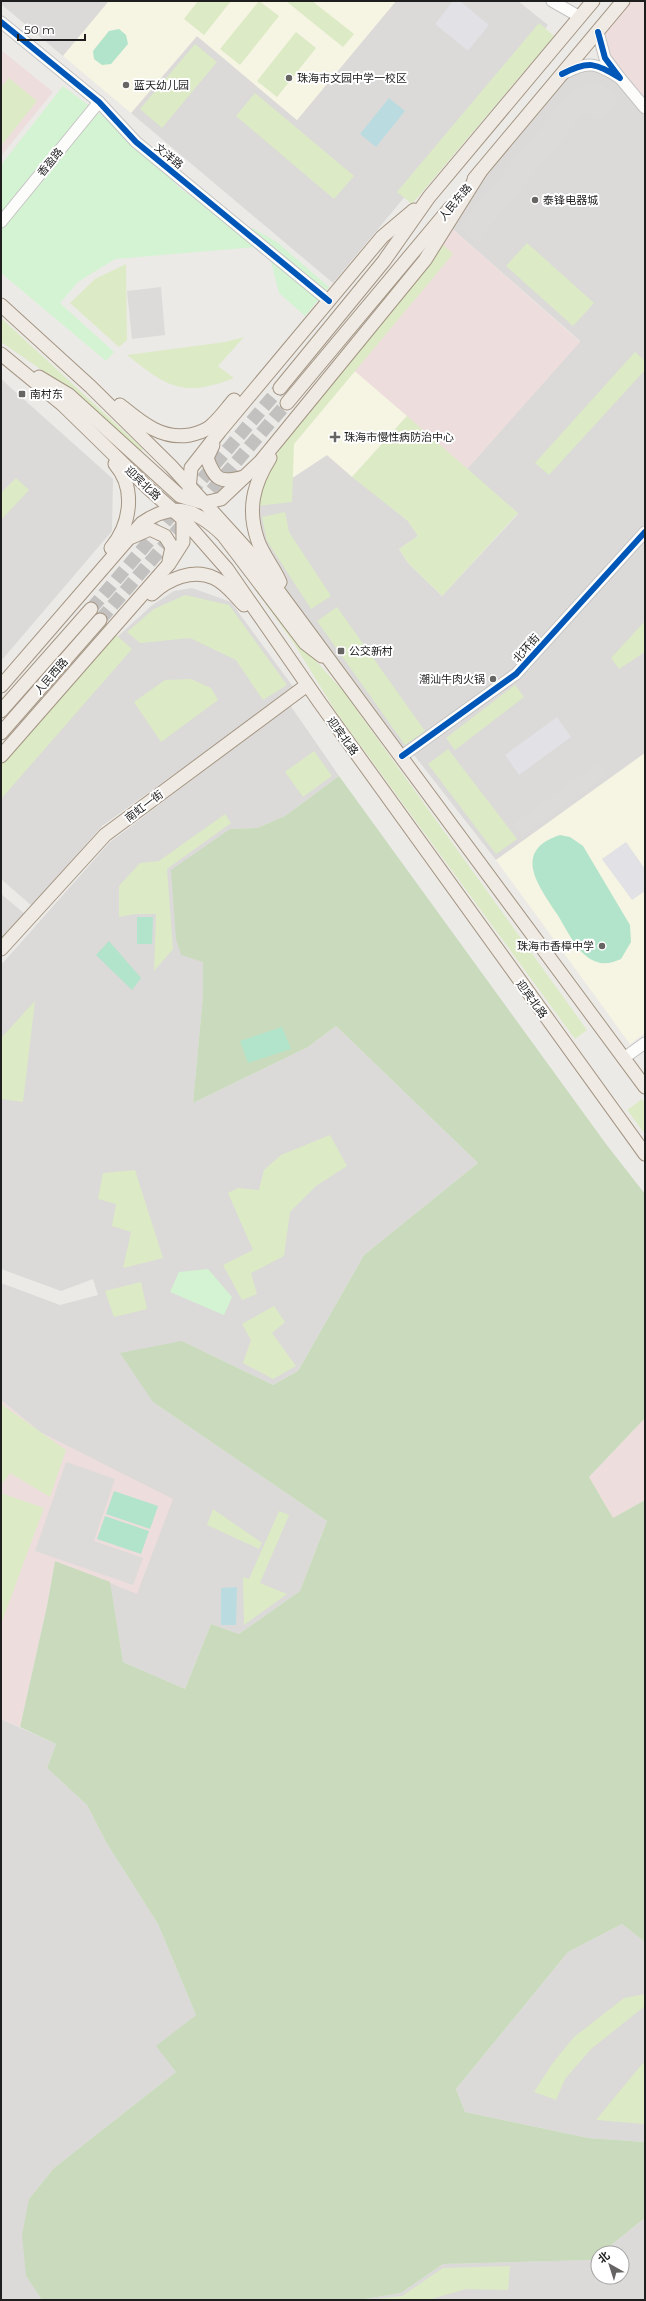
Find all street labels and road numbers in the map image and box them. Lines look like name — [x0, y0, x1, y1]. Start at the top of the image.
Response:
street label: 文洋路 — [152, 140, 186, 172]
street label: 香盈路 — [34, 145, 66, 179]
street label: 人民东路 — [435, 181, 475, 223]
street label: 迎宾北路 — [122, 463, 164, 503]
street label: 北环街 — [510, 631, 542, 665]
street label: 人民西路 — [31, 655, 71, 697]
street label: 迎宾北路 — [324, 714, 362, 758]
street label: 南虹一街 — [122, 787, 166, 825]
street label: 迎宾北路 — [513, 977, 551, 1021]

